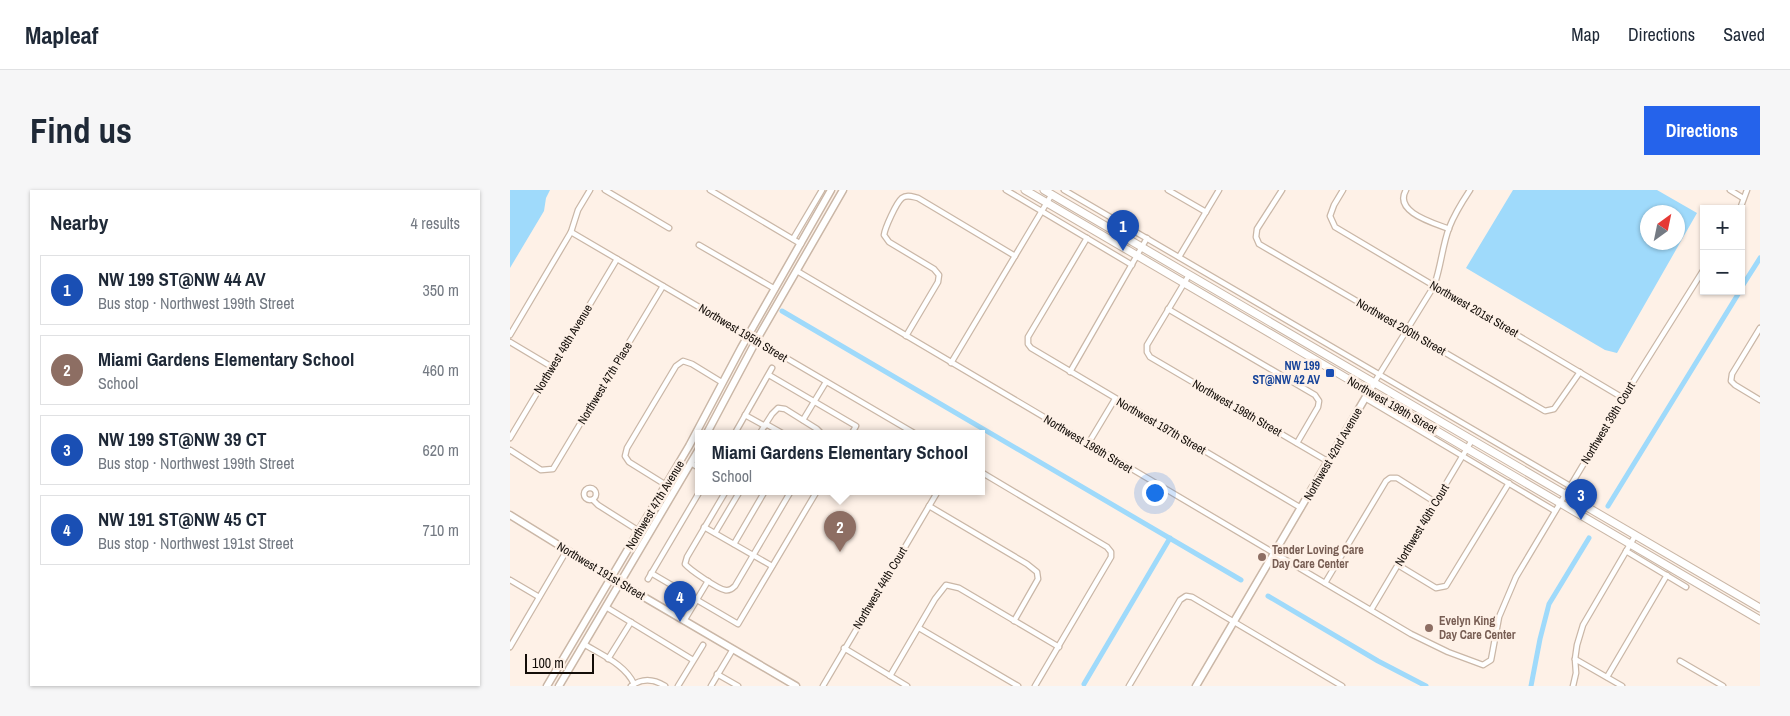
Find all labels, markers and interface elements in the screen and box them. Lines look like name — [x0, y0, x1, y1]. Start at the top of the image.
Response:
text: Mapleaf — [25, 19, 98, 51]
text: Map — [1571, 22, 1600, 47]
text: Directions — [1628, 22, 1695, 47]
text: Saved — [1723, 22, 1765, 47]
button: Directions — [1644, 106, 1760, 155]
text: Find us — [30, 107, 132, 154]
north arrow — [1640, 205, 1685, 250]
map controls — [1700, 205, 1745, 295]
button: + — [1700, 205, 1745, 250]
text: Nearby — [50, 208, 108, 237]
pin: 1 — [1107, 210, 1139, 251]
text: 4 results — [410, 212, 460, 234]
button: − — [1700, 250, 1745, 295]
text: NW 199 ST@NW 44 AV — [98, 266, 266, 292]
street label: Northwest 201st Street — [1427, 277, 1522, 341]
text: 1 — [63, 279, 71, 301]
text: 350 m — [423, 279, 459, 301]
text: Bus stop · Northwest 199th Street — [98, 292, 294, 314]
street label: Northwest 200th Street — [1353, 295, 1449, 359]
street label: Northwest 195th Street — [696, 300, 790, 366]
street label: Northwest 48th Avenue — [530, 301, 596, 397]
street label: Northwest 47th Place — [574, 339, 636, 427]
text: Miami Gardens Elementary School — [98, 346, 354, 372]
place label: NW 199 ST@NW 42 AV — [1252, 358, 1321, 388]
text: 2 — [63, 359, 71, 381]
text: 460 m — [423, 359, 459, 381]
marker: NW 199 ST@NW 42 AV — [1324, 367, 1336, 379]
text: School — [98, 372, 138, 394]
street label: Northwest 199th Street — [1344, 373, 1440, 437]
street label: Northwest 198th Street — [1189, 376, 1285, 440]
street label: Northwest 39th Court — [1577, 379, 1639, 467]
street label: Northwest 197th Street — [1113, 394, 1209, 458]
street label: Northwest 42nd Avenue — [1300, 405, 1366, 503]
street label: Northwest 196th Street — [1041, 411, 1135, 477]
text: NW 199 ST@NW 39 CT — [98, 426, 266, 452]
popup — [695, 430, 985, 495]
text: 3 — [63, 439, 71, 461]
text: 620 m — [423, 439, 459, 461]
text: Miami Gardens Elementary School — [712, 439, 968, 465]
text: Bus stop · Northwest 199th Street — [98, 452, 294, 474]
street label: Northwest 47th Avenue — [622, 457, 688, 553]
text: School — [712, 465, 752, 487]
pin: 3 — [1565, 479, 1597, 520]
your location — [1142, 480, 1168, 506]
street label: Northwest 40th Court — [1391, 481, 1453, 569]
text: NW 191 ST@NW 45 CT — [98, 506, 266, 532]
pin: 2 — [824, 511, 856, 552]
text: 4 — [63, 519, 71, 541]
text: 710 m — [423, 519, 459, 541]
text: Bus stop · Northwest 191st Street — [98, 532, 293, 554]
street label: Northwest 191st Street — [554, 538, 648, 604]
place label: Tender Loving Care Day Care Center — [1272, 542, 1364, 572]
street label: Northwest 44th Court — [849, 544, 911, 632]
marker: Tender Loving Care Day Care Center — [1256, 551, 1268, 563]
pin: 4 — [664, 581, 696, 622]
place label: Evelyn King Day Care Center — [1439, 613, 1516, 643]
marker: Evelyn King Day Care Center — [1423, 622, 1435, 634]
scale bar — [525, 651, 594, 674]
text: 100 m — [532, 654, 564, 672]

